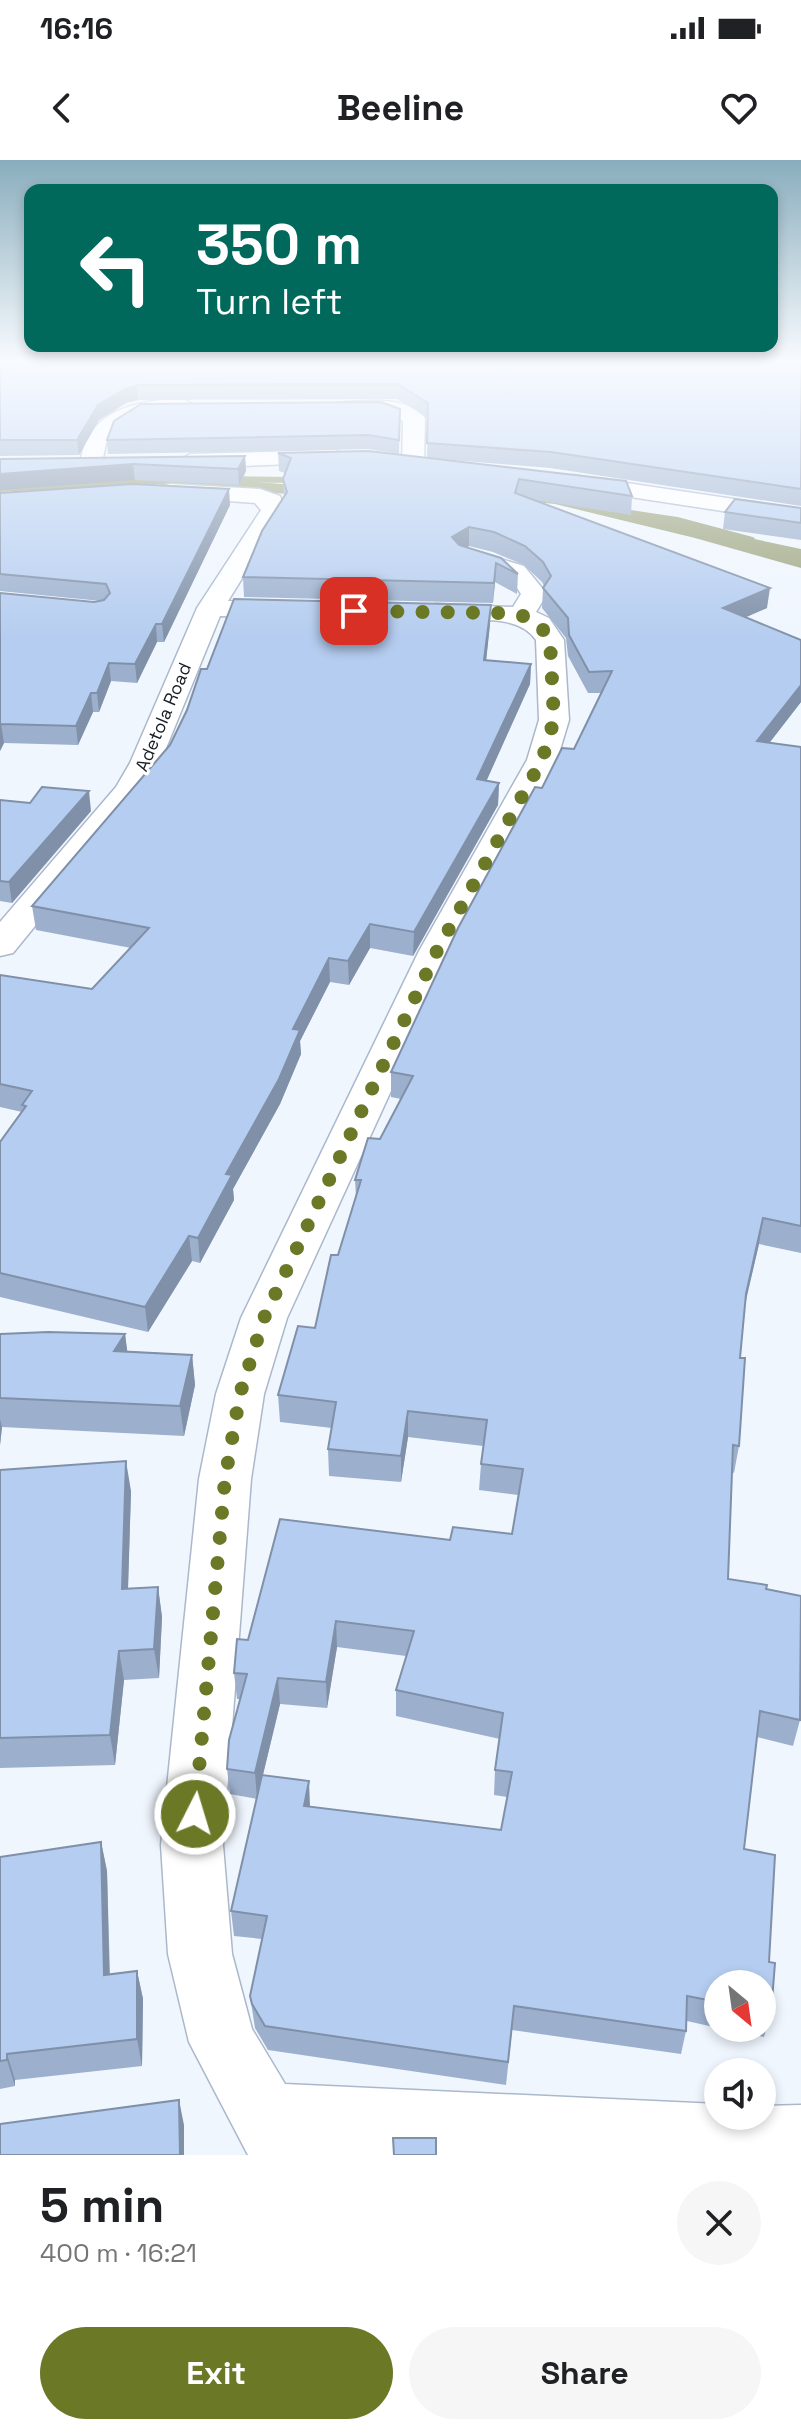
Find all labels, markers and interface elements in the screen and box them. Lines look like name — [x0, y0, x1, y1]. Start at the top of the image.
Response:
text: 16:16 — [40, 9, 113, 48]
text: Beeline — [337, 85, 464, 131]
icon: back — [40, 86, 84, 130]
icon: heart — [717, 86, 761, 130]
text: 350 m — [196, 209, 362, 280]
icon: left — [64, 216, 168, 320]
text: Turn left — [196, 279, 343, 325]
pin — [320, 577, 388, 645]
icon: arrive — [332, 589, 376, 633]
street label: Adetola Road — [130, 659, 196, 775]
position arrow — [153, 1772, 237, 1856]
north arrow — [704, 1970, 776, 2042]
map controls — [704, 1970, 776, 2130]
button: sound — [704, 2058, 776, 2130]
text: 5 min — [40, 2175, 164, 2236]
button: close — [677, 2181, 761, 2265]
text: 400 m · 16:21 — [40, 2236, 197, 2270]
button: Exit — [40, 2327, 393, 2419]
button: Share — [409, 2327, 761, 2419]

